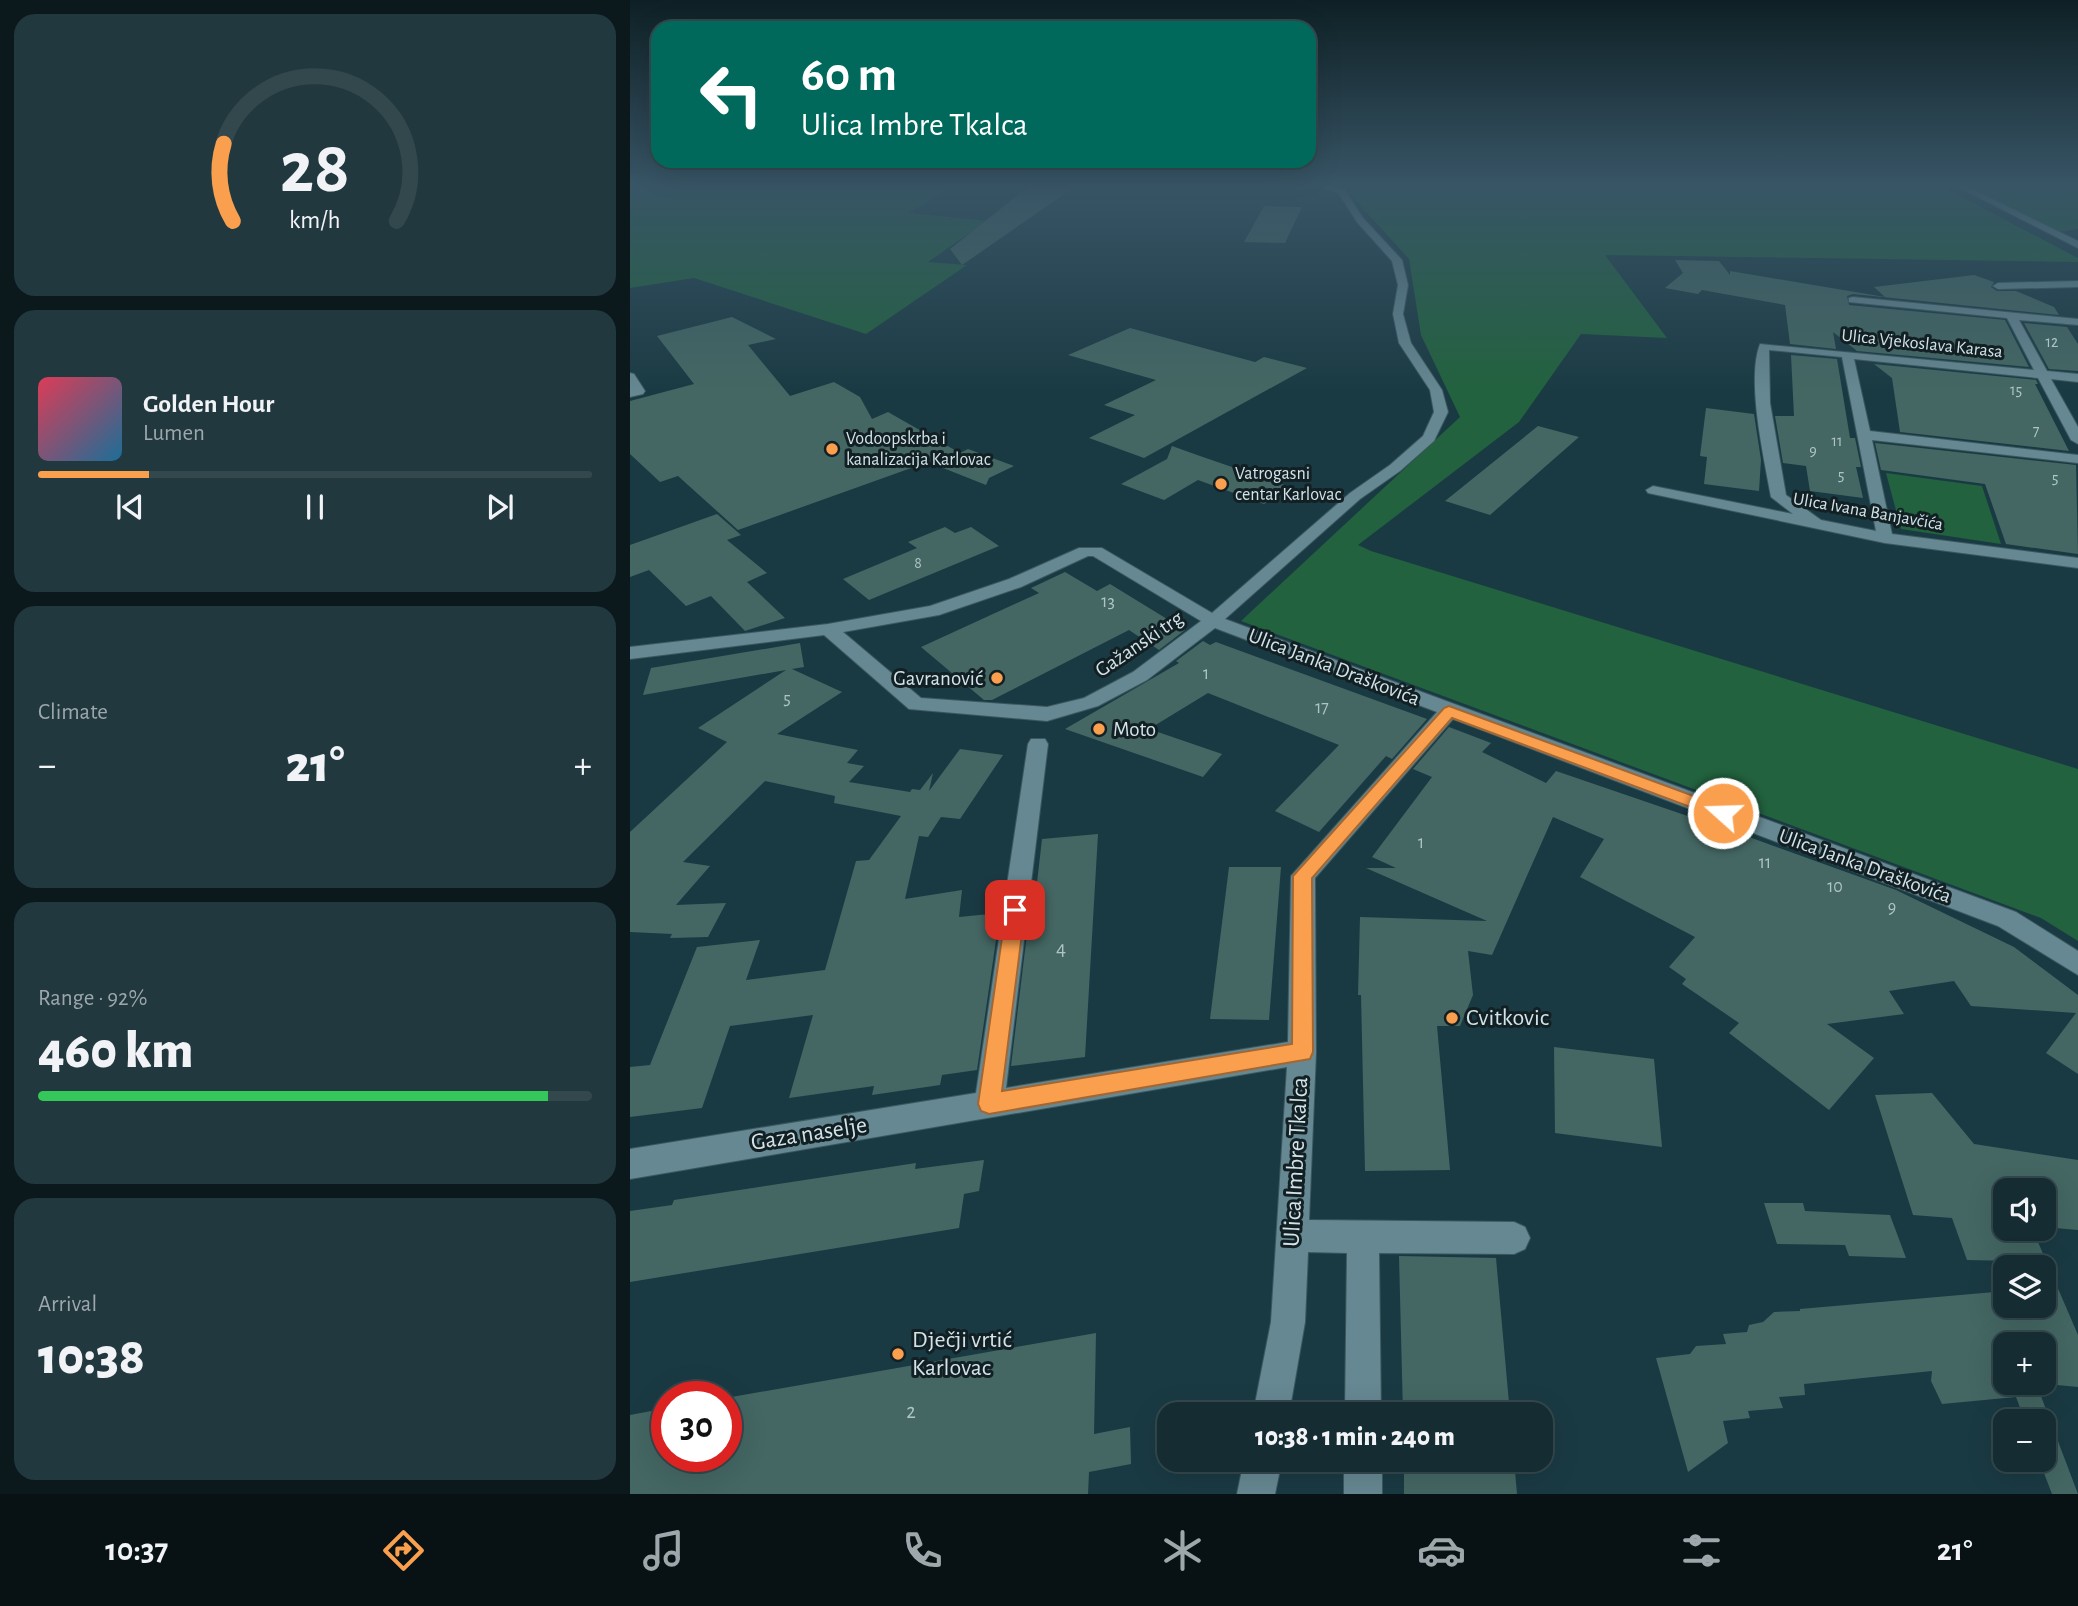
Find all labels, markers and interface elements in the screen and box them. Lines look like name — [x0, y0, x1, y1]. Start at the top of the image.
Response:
icon: left — [686, 49, 777, 140]
text: 60 m — [801, 51, 897, 100]
text: Ulica Imbre Tkalca — [801, 109, 1028, 141]
text: 28 — [280, 133, 350, 206]
text: km/h — [289, 208, 341, 233]
street label: Ulica Vjekoslava Karasa — [1840, 327, 2004, 361]
house number: 12 — [2046, 334, 2058, 350]
house number: 15 — [2010, 382, 2022, 398]
text: Golden Hour — [143, 391, 274, 417]
text: Lumen — [143, 422, 205, 445]
house number: 7 — [2033, 423, 2040, 439]
place label: Vodoopskrba i kanalizacija Karlovac — [846, 430, 991, 469]
house number: 11 — [1831, 433, 1843, 449]
marker: Vodoopskrba i kanalizacija Karlovac — [824, 441, 840, 457]
house number: 9 — [1809, 443, 1817, 459]
place label: Vatrogasni centar Karlovac — [1235, 465, 1341, 504]
house number: 5 — [1838, 467, 1844, 483]
house number: 5 — [2052, 470, 2058, 486]
marker: Vatrogasni centar Karlovac — [1213, 476, 1229, 492]
icon: previous — [111, 488, 149, 526]
icon: pause — [296, 488, 334, 526]
icon: next — [481, 488, 519, 526]
street label: Ulica Ivana Banjavčića — [1792, 490, 1944, 534]
house number: 8 — [914, 555, 922, 571]
house number: 13 — [1101, 593, 1115, 611]
street label: Gažanski trg — [1091, 607, 1187, 681]
street label: Ulica Janka Draškovića — [1245, 625, 1423, 709]
house number: 1 — [1203, 665, 1209, 683]
place label: Gavranović — [893, 668, 983, 689]
marker: Gavranović — [989, 670, 1005, 686]
house number: 5 — [783, 690, 791, 708]
house number: 17 — [1315, 699, 1329, 717]
text: Climate — [38, 701, 108, 724]
place label: Moto — [1113, 719, 1156, 740]
marker: Moto — [1091, 721, 1107, 737]
text: 21° — [285, 739, 345, 791]
text: − — [38, 747, 56, 785]
text: + — [574, 747, 592, 785]
position arrow — [1686, 776, 1760, 850]
street label: Ulica Janka Draškovića — [1776, 825, 1954, 907]
house number: 1 — [1418, 834, 1424, 852]
house number: 11 — [1759, 854, 1771, 872]
house number: 10 — [1827, 878, 1843, 896]
pin — [985, 880, 1045, 940]
icon: arrive — [996, 891, 1034, 929]
house number: 9 — [1888, 899, 1896, 917]
house number: 4 — [1056, 938, 1066, 959]
text: Range · 92% — [38, 987, 147, 1010]
place label: Cvitkovic — [1466, 1006, 1549, 1030]
marker: Cvitkovic — [1444, 1010, 1460, 1026]
text: 460 km — [38, 1025, 193, 1077]
street label: Ulica Imbre Tkalca — [1280, 1076, 1312, 1248]
street label: Gaza naselje — [749, 1113, 869, 1155]
map controls — [1993, 1178, 2056, 1472]
button: sound — [1993, 1178, 2056, 1241]
button: layers — [1993, 1255, 2056, 1318]
text: Arrival — [38, 1293, 97, 1316]
place label: Dječji vrtić Karlovac — [912, 1328, 1012, 1380]
text: 10:38 — [38, 1331, 145, 1383]
button: + — [1993, 1332, 2056, 1395]
marker: Dječji vrtić Karlovac — [890, 1346, 906, 1362]
speed limit sign: 30 — [651, 1381, 742, 1472]
house number: 2 — [906, 1401, 916, 1422]
button: − — [1993, 1409, 2056, 1472]
text: 10:38 · 1 min · 240 m — [1255, 1424, 1455, 1450]
icon: directions — [379, 1526, 428, 1575]
icon: music — [639, 1526, 688, 1575]
icon: phone — [898, 1526, 947, 1575]
icon: climate — [1158, 1526, 1207, 1575]
icon: car — [1417, 1526, 1466, 1575]
icon: filters — [1677, 1526, 1726, 1575]
text: 10:37 — [105, 1534, 168, 1566]
text: 21° — [1937, 1534, 1973, 1566]

